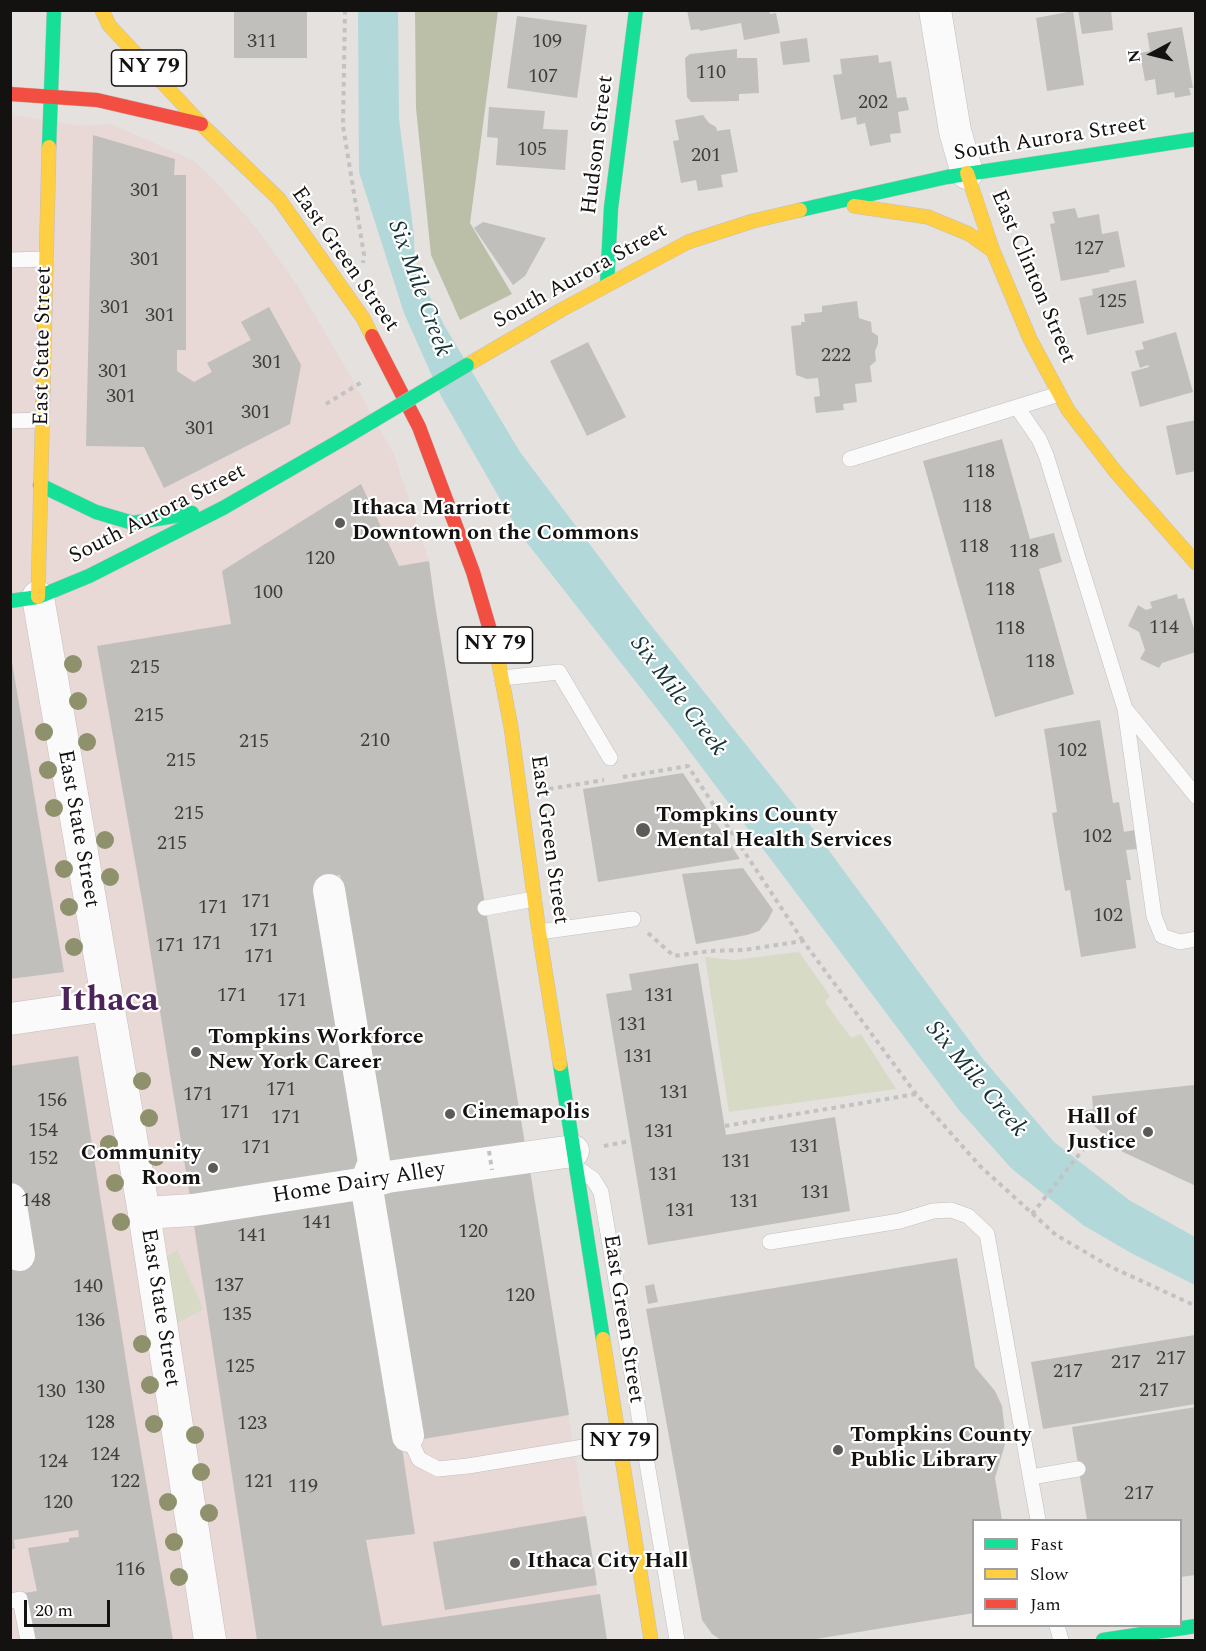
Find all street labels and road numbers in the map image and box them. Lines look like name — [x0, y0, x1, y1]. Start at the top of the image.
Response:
road number: NY 79 — [112, 50, 186, 86]
street label: Hudson Street — [577, 74, 621, 216]
street label: South Aurora Street — [952, 112, 1148, 168]
street label: East Green Street — [284, 183, 404, 337]
street label: East Clinton Street — [984, 186, 1080, 368]
street label: South Aurora Street — [490, 218, 672, 336]
street label: East State Street — [29, 266, 59, 426]
street label: South Aurora Street — [65, 459, 251, 571]
road number: NY 79 — [458, 627, 532, 663]
street label: East State Street — [50, 748, 104, 910]
street label: East Green Street — [523, 754, 573, 926]
street label: Home Dairy Alley — [271, 1157, 447, 1211]
street label: East State Street — [133, 1227, 185, 1389]
street label: East Green Street — [596, 1233, 648, 1405]
road number: NY 79 — [582, 1424, 658, 1460]

